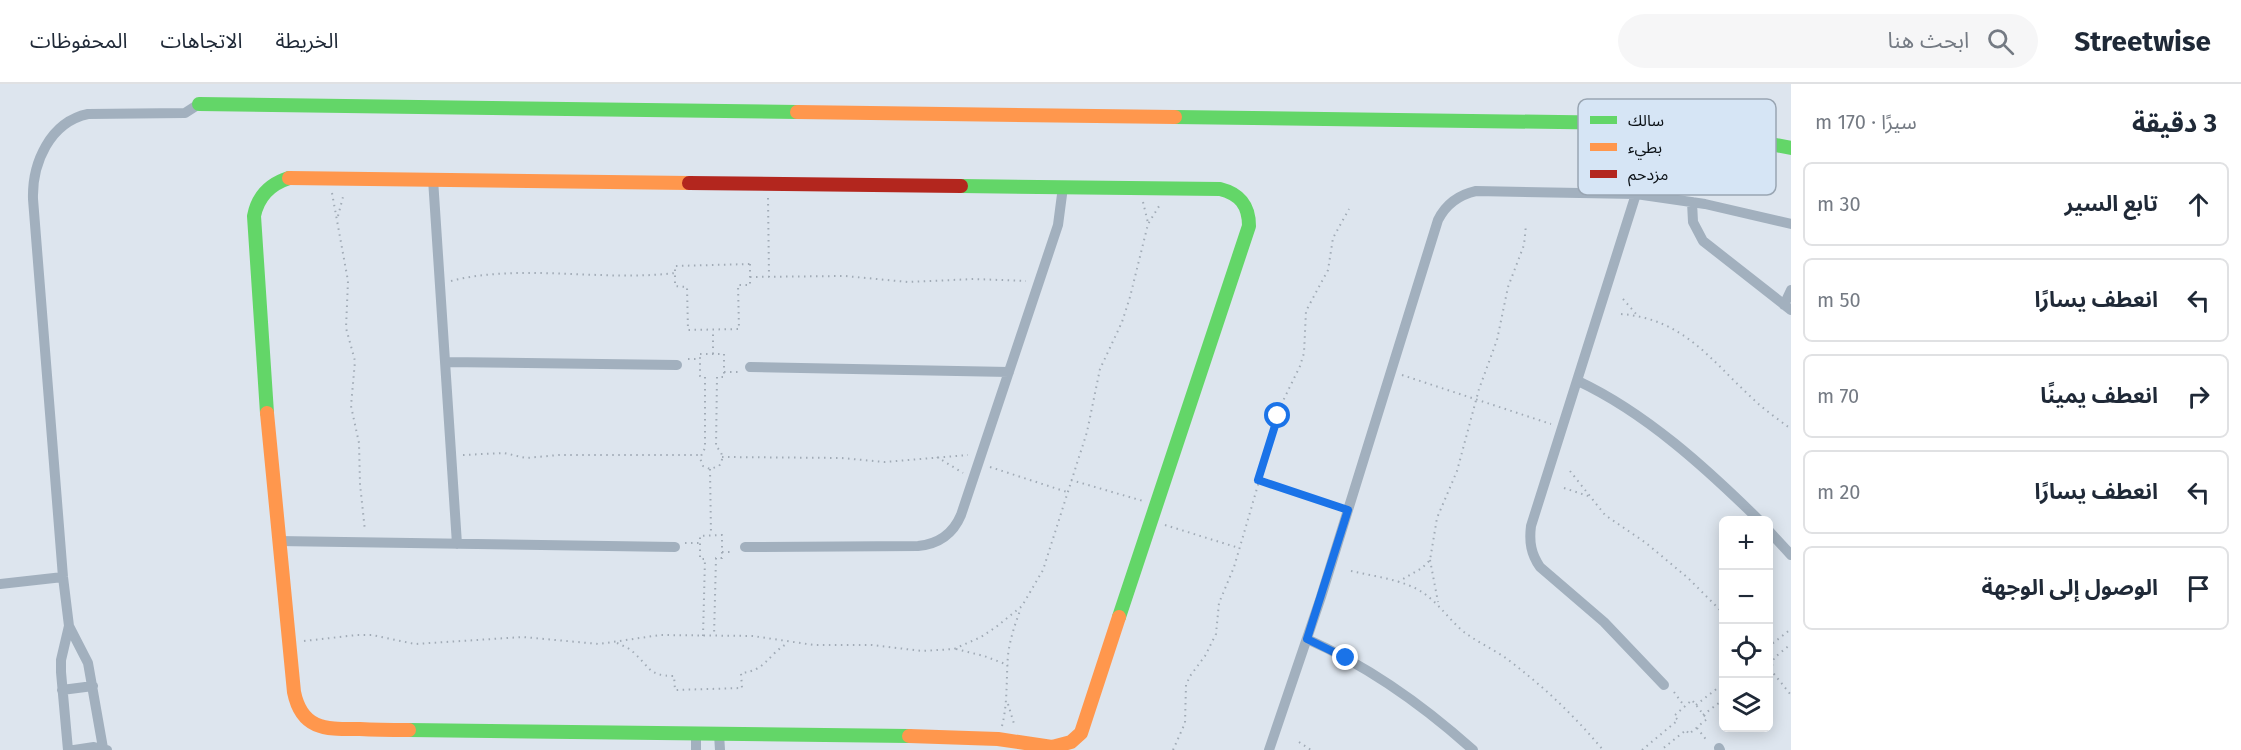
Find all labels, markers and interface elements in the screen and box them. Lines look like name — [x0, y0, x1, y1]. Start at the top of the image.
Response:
search box — [1618, 14, 2038, 68]
icon: search — [1984, 25, 2017, 58]
text: Streetwise — [2074, 25, 2211, 58]
text: ابحث هنا — [1888, 27, 1969, 54]
text: المحفوظات — [30, 28, 127, 54]
text: الاتجاهات — [160, 28, 242, 54]
text: الخريطة — [275, 28, 338, 54]
legend — [1578, 99, 1776, 195]
text: 3 دقيقة — [2132, 108, 2217, 139]
text: سيرًا · 170 m — [1815, 110, 1917, 134]
text: سالك — [1628, 111, 1664, 130]
text: بطيء — [1628, 138, 1662, 160]
text: مزدحم — [1628, 165, 1668, 187]
icon: ahead — [2182, 188, 2215, 221]
text: تابع السير — [2065, 190, 2158, 217]
text: 30 m — [1817, 192, 1861, 216]
icon: left — [2182, 284, 2215, 317]
text: انعطف يسارًا — [2035, 286, 2158, 313]
text: 50 m — [1817, 288, 1861, 312]
icon: right — [2182, 380, 2215, 413]
text: انعطف يمينًا — [2040, 382, 2158, 409]
text: 70 m — [1817, 384, 1859, 408]
route start — [1264, 402, 1290, 428]
icon: left — [2182, 476, 2215, 509]
text: انعطف يسارًا — [2035, 478, 2158, 505]
text: 20 m — [1817, 480, 1861, 504]
map controls — [1719, 516, 1773, 732]
button: + — [1719, 516, 1773, 570]
button: − — [1719, 570, 1773, 624]
icon: arrive — [2182, 572, 2215, 605]
text: الوصول إلى الوجهة — [1981, 574, 2158, 601]
button: locate — [1719, 624, 1773, 678]
route end — [1332, 644, 1358, 670]
button: layers — [1719, 678, 1773, 732]

